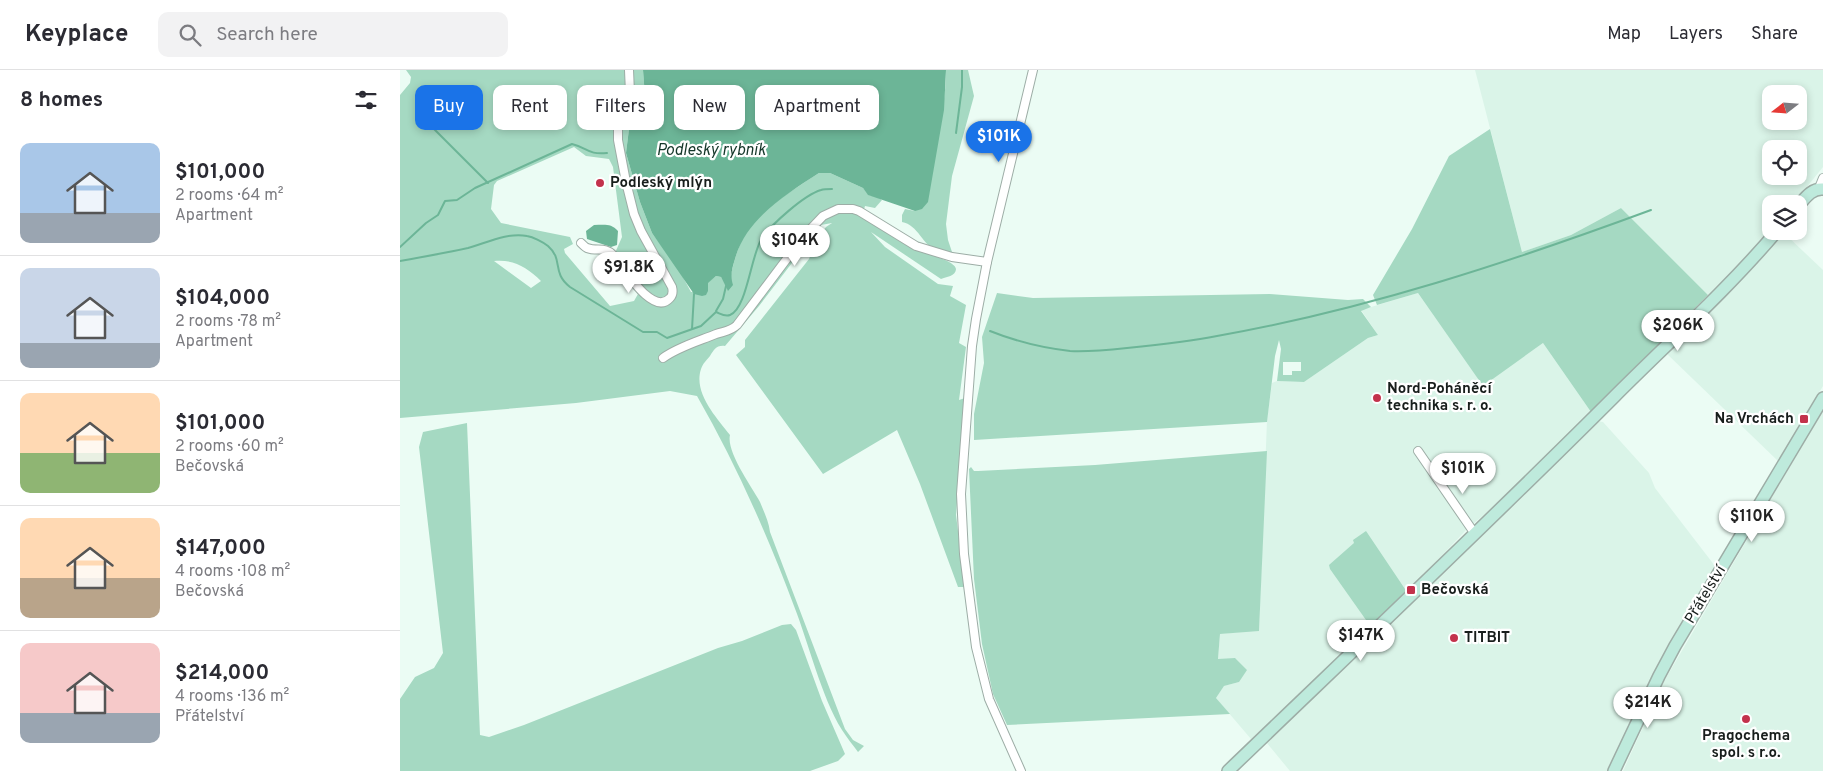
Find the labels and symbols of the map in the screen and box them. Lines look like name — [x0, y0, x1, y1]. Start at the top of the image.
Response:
north arrow — [1762, 85, 1808, 130]
pin: $101K — [964, 121, 1034, 163]
water label: Podleský rybník — [656, 141, 767, 161]
place label: Podleský mlýn — [610, 174, 712, 193]
marker: Podleský mlýn — [594, 177, 606, 189]
pin: $104K — [760, 224, 830, 267]
pin: $91.8K — [588, 252, 670, 294]
pin: $206K — [1643, 310, 1713, 352]
place label: Nord-Poháněcí technika s. r. o. — [1387, 380, 1493, 416]
marker: Nord-Poháněcí technika s. r. o. — [1371, 392, 1383, 404]
place label: Na Vrchách — [1714, 410, 1794, 429]
marker: Na Vrchách — [1798, 413, 1810, 425]
pin: $101K — [1428, 452, 1498, 495]
pin: $110K — [1717, 500, 1787, 543]
street label: Přátelství — [1681, 561, 1731, 628]
place label: Bečovská — [1421, 581, 1489, 600]
marker: Bečovská — [1405, 584, 1417, 596]
pin: $147K — [1326, 620, 1396, 662]
place label: TITBIT — [1464, 629, 1510, 648]
marker: TITBIT — [1448, 632, 1460, 644]
pin: $214K — [1613, 686, 1683, 729]
marker: Pragochema spol. s r.o. — [1740, 713, 1752, 725]
place label: Pragochema spol. s r.o. — [1702, 727, 1790, 763]

